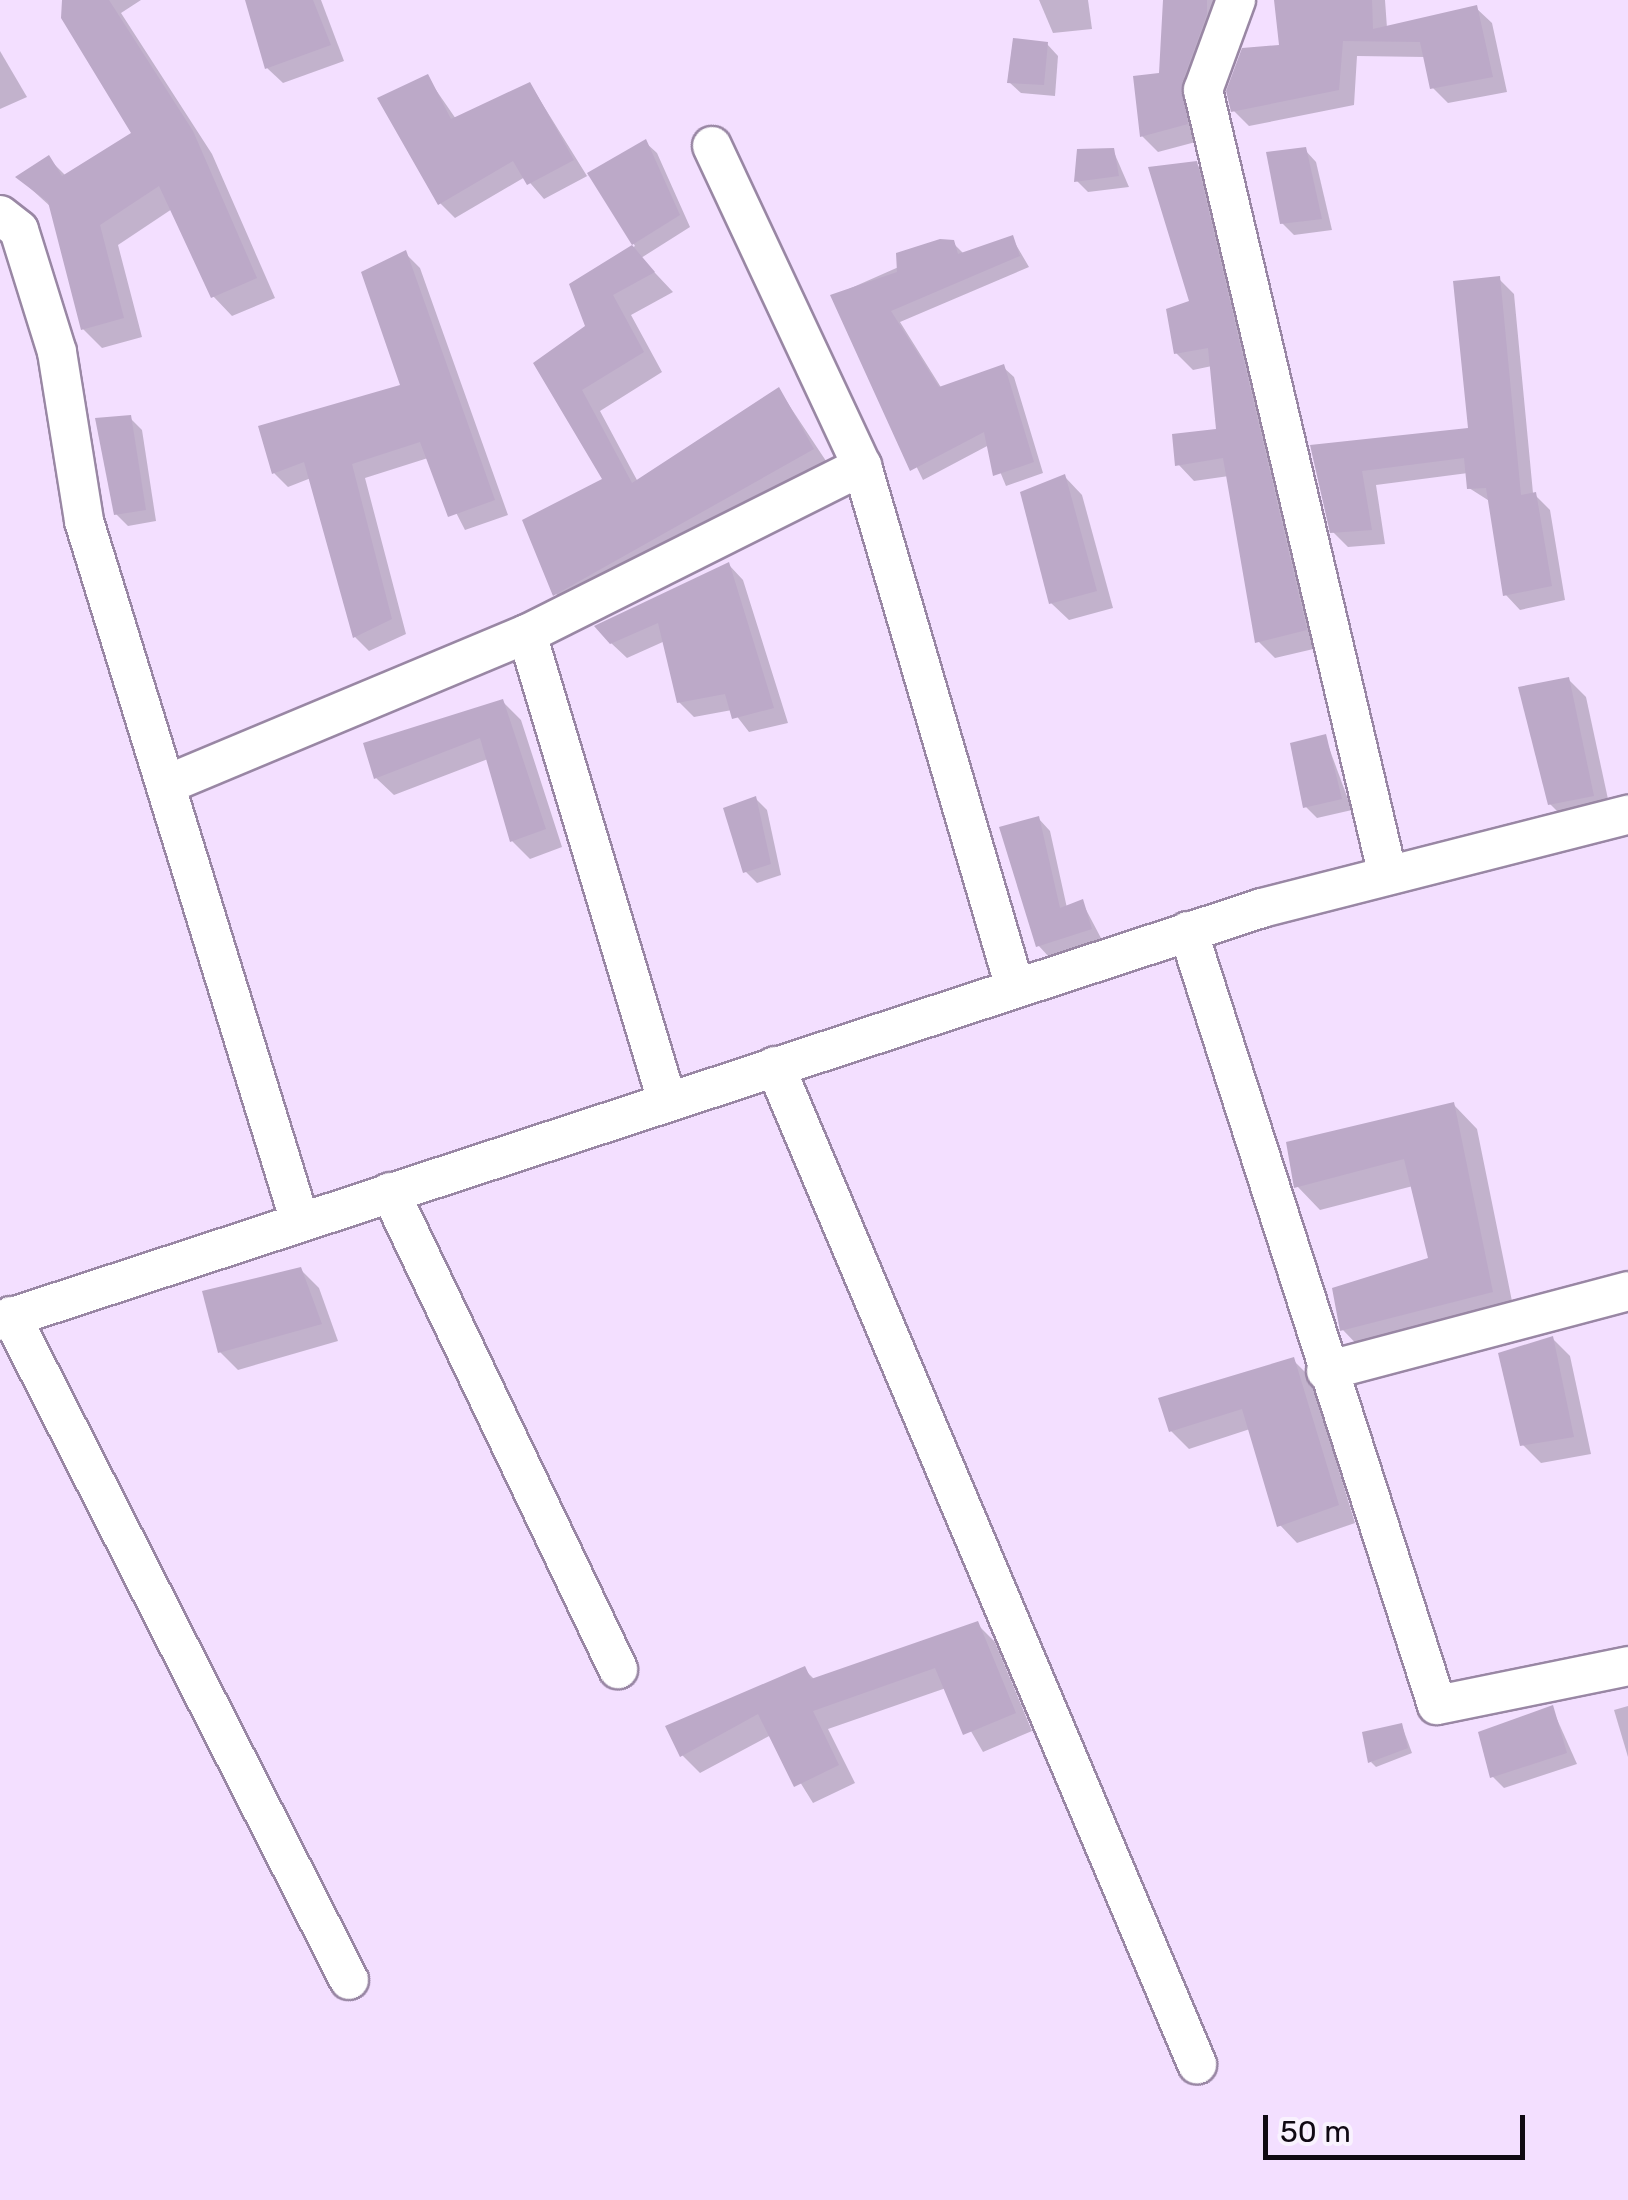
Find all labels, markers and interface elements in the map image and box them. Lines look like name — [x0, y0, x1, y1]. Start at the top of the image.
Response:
scale bar — [1268, 2095, 1530, 2157]
text: 50 m — [1280, 2114, 1351, 2150]

